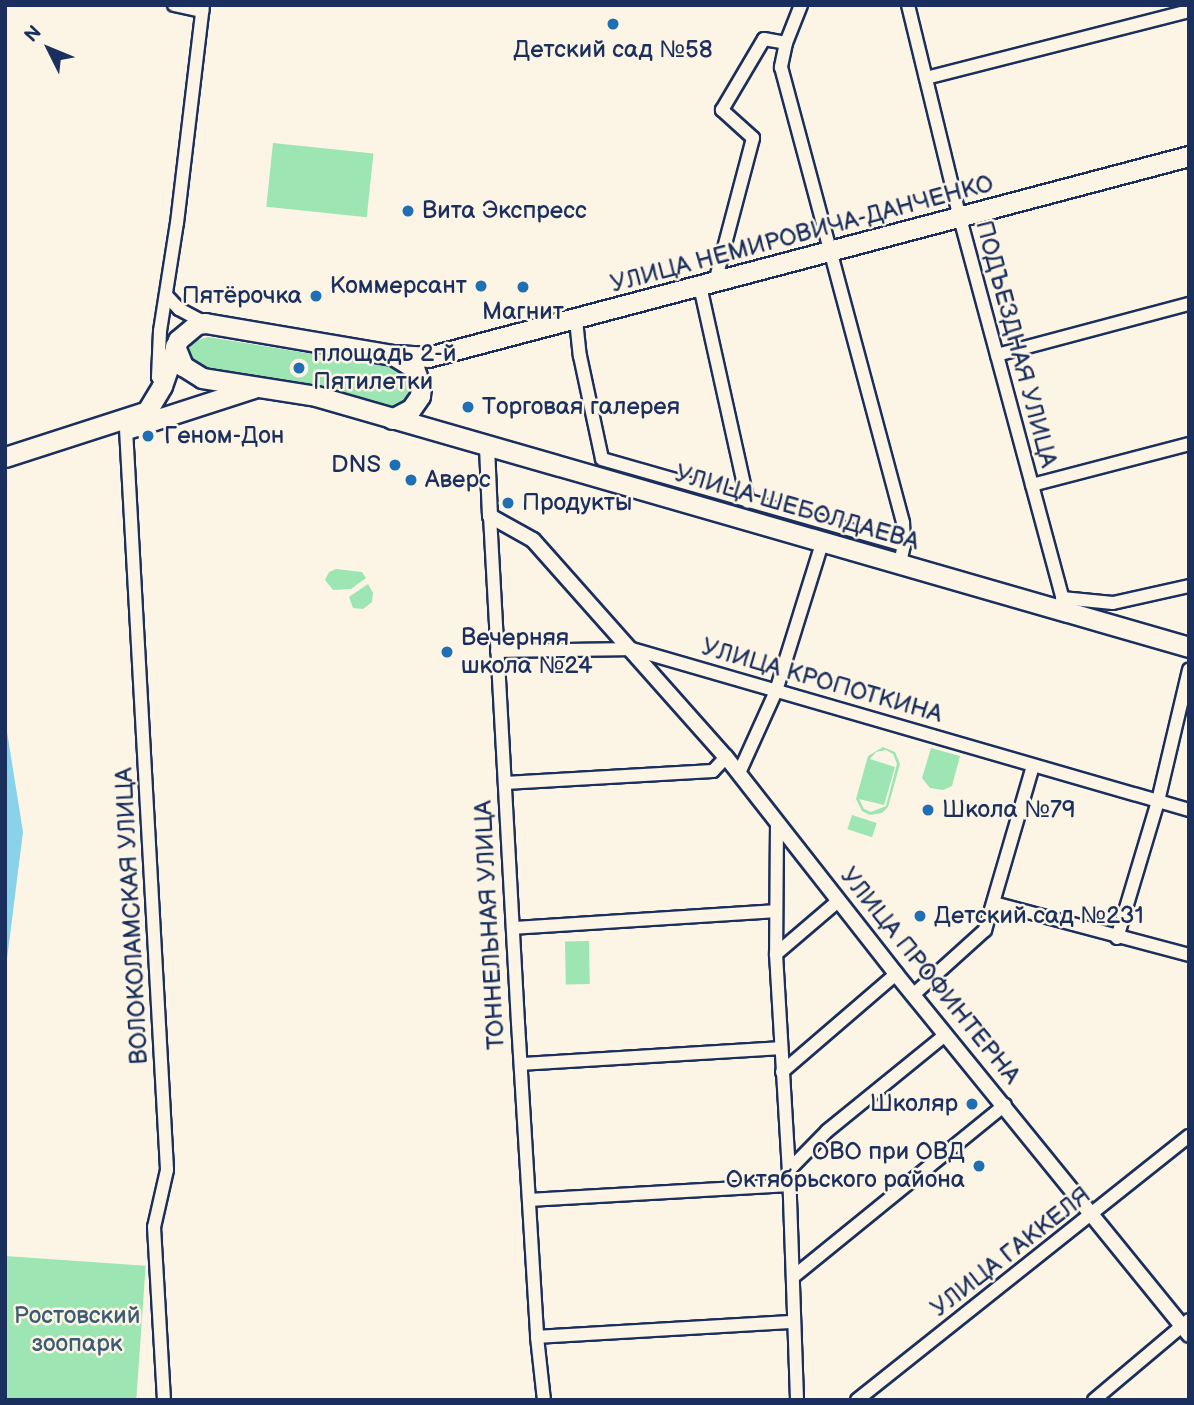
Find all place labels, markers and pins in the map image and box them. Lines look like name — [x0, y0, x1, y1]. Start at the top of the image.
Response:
marker: Детский сад №58 — [605, 16, 621, 32]
place label: Детский сад №58 — [513, 36, 713, 64]
place label: Вита Экспресс — [422, 197, 587, 225]
marker: Вита Экспресс — [400, 203, 416, 219]
place label: Коммерсант — [330, 272, 467, 300]
marker: Коммерсант — [473, 278, 489, 294]
marker: Магнит — [515, 279, 531, 295]
place label: Пятёрочка — [182, 282, 302, 310]
marker: Пятёрочка — [308, 288, 324, 304]
place label: Магнит — [482, 298, 564, 326]
place label: площадь 2-й Пятилетки — [313, 340, 457, 396]
marker: площадь 2-й Пятилетки — [291, 360, 307, 376]
place label: Торговая галерея — [482, 393, 680, 421]
marker: Торговая галерея — [460, 399, 476, 415]
place label: Геном-Дон — [164, 422, 284, 450]
marker: Геном-Дон — [138, 426, 158, 446]
place label: DNS — [331, 451, 381, 479]
marker: DNS — [387, 457, 403, 473]
place label: Аверс — [425, 466, 491, 494]
marker: Аверс — [403, 472, 419, 488]
place label: Продукты — [522, 489, 632, 517]
marker: Продукты — [500, 495, 516, 511]
place label: Вечерняя школа №24 — [461, 624, 593, 680]
marker: Вечерняя школа №24 — [439, 644, 455, 660]
place label: Школа №79 — [942, 796, 1076, 824]
marker: Школа №79 — [920, 802, 936, 818]
place label: Детский сад №231 — [934, 902, 1144, 930]
marker: Детский сад №231 — [912, 908, 928, 924]
place label: Школяр — [870, 1090, 958, 1118]
marker: Школяр — [964, 1096, 980, 1112]
place label: ОВО при ОВД Октябрьского района — [726, 1138, 965, 1194]
marker: ОВО при ОВД Октябрьского района — [971, 1158, 987, 1174]

